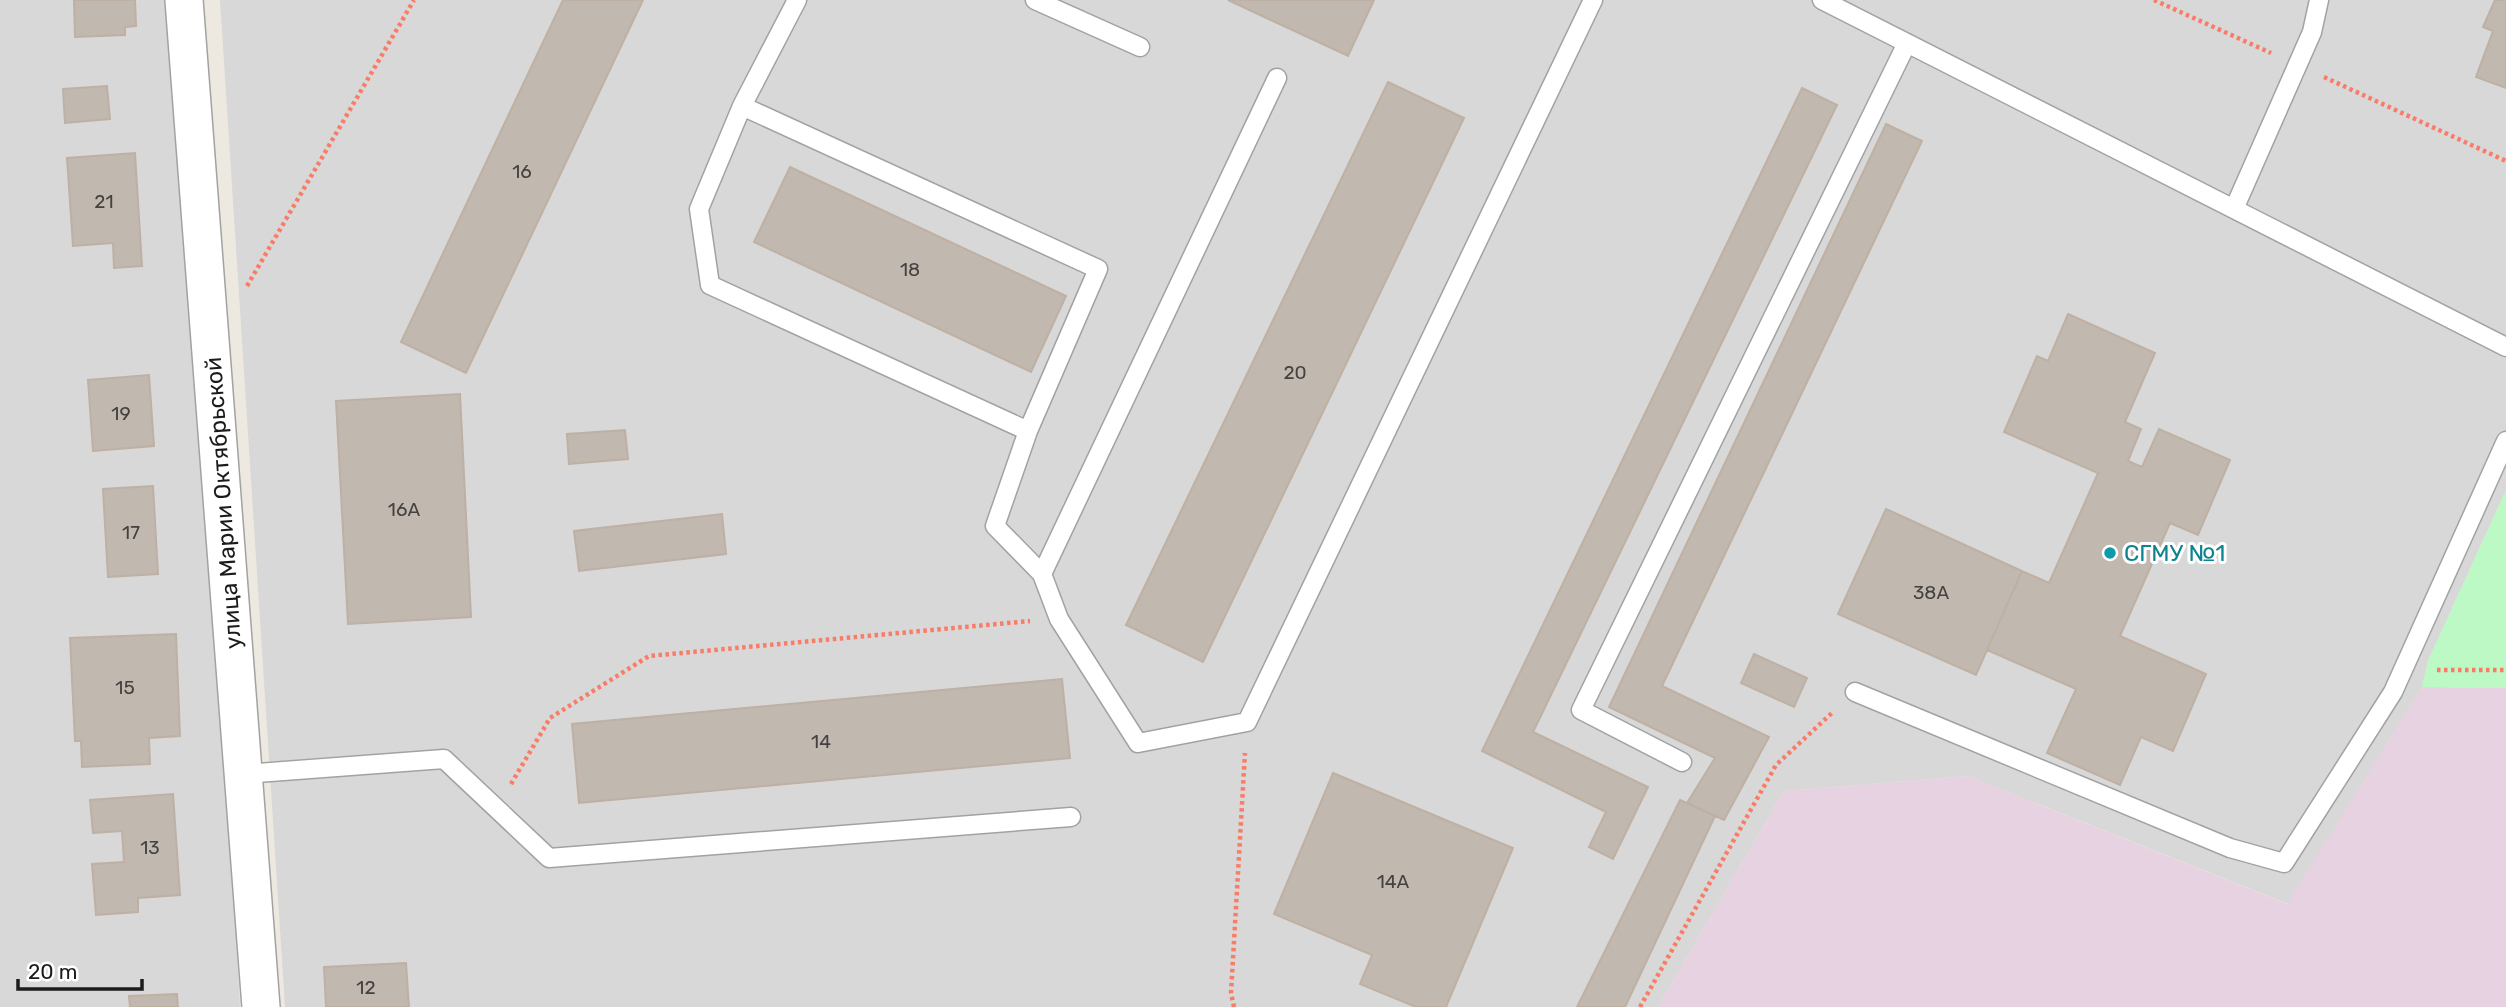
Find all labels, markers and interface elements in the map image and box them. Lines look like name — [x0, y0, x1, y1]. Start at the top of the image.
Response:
house number: 16 — [512, 160, 532, 183]
house number: 21 — [94, 190, 114, 213]
house number: 18 — [900, 258, 920, 281]
street label: улица Марии Октябрьской — [199, 356, 247, 650]
house number: 20 — [1283, 361, 1307, 384]
house number: 19 — [111, 402, 131, 425]
house number: 16А — [388, 498, 420, 521]
house number: 17 — [122, 521, 140, 544]
place label: СГМУ №1 — [2124, 539, 2225, 567]
marker: СГМУ №1 — [2102, 545, 2118, 561]
house number: 38А — [1913, 581, 1949, 604]
house number: 15 — [115, 676, 135, 699]
house number: 14 — [811, 730, 831, 753]
house number: 13 — [140, 836, 160, 859]
house number: 14А — [1377, 870, 1410, 893]
scale bar — [18, 948, 142, 992]
text: 20 m — [28, 959, 77, 984]
house number: 12 — [356, 976, 376, 999]

